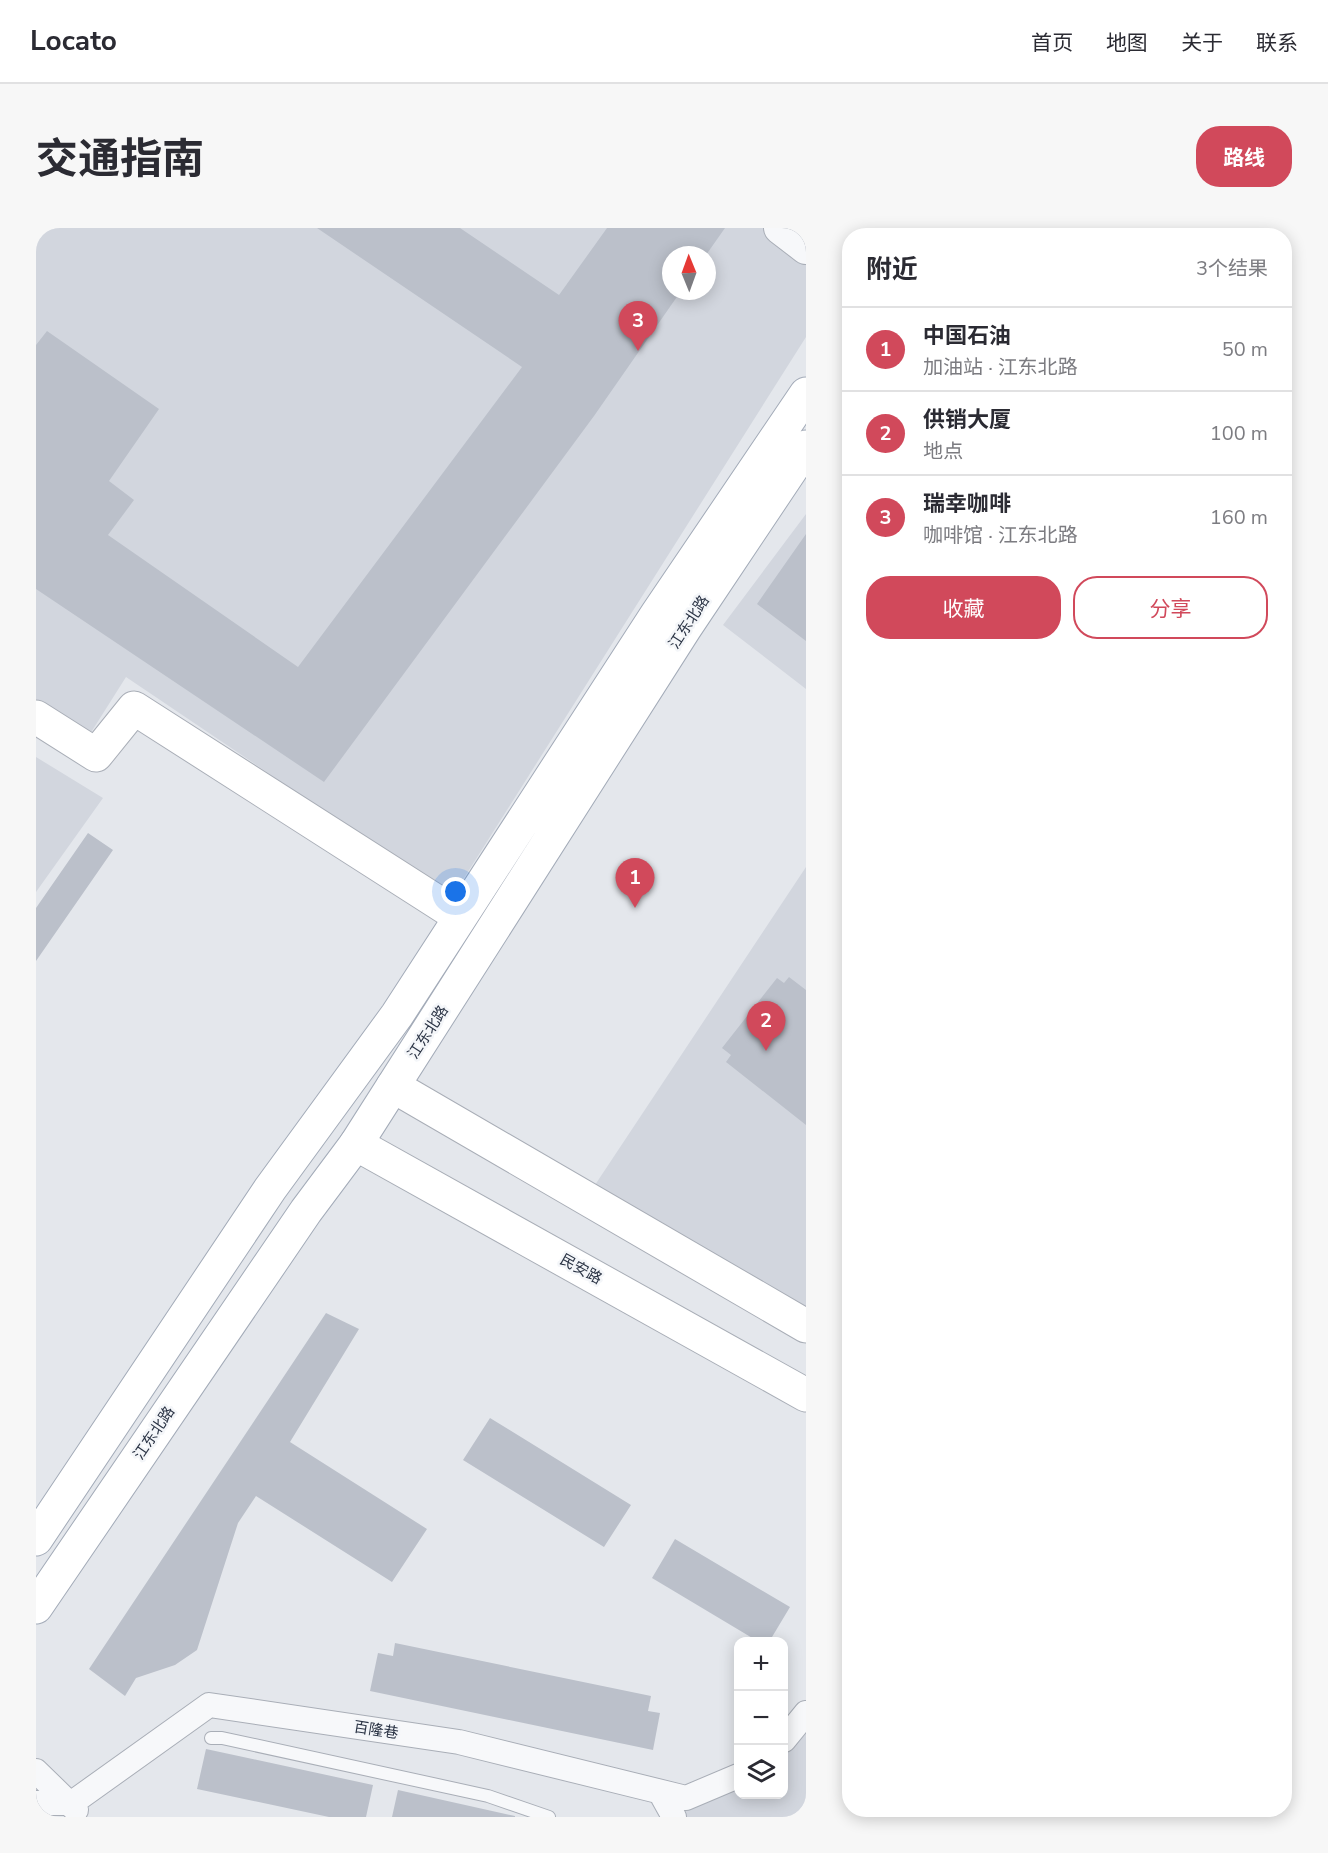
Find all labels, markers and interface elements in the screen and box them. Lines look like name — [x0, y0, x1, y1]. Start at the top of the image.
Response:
text: Locato — [30, 22, 117, 60]
text: 首页 — [1031, 29, 1073, 57]
text: 地图 — [1106, 29, 1148, 57]
text: 关于 — [1181, 29, 1223, 57]
text: 联系 — [1256, 29, 1298, 57]
button: 路线 — [1196, 126, 1292, 187]
text: 交通指南 — [36, 131, 204, 188]
north arrow — [662, 246, 716, 300]
text: 附近 — [866, 252, 918, 287]
text: 3个结果 — [1196, 255, 1268, 282]
pin: 3 — [618, 302, 658, 351]
text: 中国石油 — [923, 321, 1011, 351]
text: 1 — [880, 336, 892, 363]
text: 50 m — [1222, 336, 1268, 363]
text: 加油站 · 江东北路 — [923, 354, 1078, 381]
text: 供销大厦 — [923, 405, 1011, 435]
text: 2 — [880, 420, 892, 447]
text: 100 m — [1210, 420, 1268, 447]
text: 地点 — [923, 438, 963, 465]
text: 瑞幸咖啡 — [923, 489, 1011, 519]
text: 3 — [880, 504, 892, 531]
text: 160 m — [1210, 504, 1268, 531]
text: 咖啡馆 · 江东北路 — [923, 522, 1078, 549]
button: 收藏 — [866, 576, 1061, 639]
button: 分享 — [1073, 576, 1268, 639]
street label: 江东北路 — [664, 591, 714, 653]
pin: 1 — [616, 858, 654, 908]
your location — [441, 877, 470, 906]
street label: 江东北路 — [403, 1001, 453, 1063]
pin: 2 — [746, 1002, 786, 1051]
street label: 民安路 — [556, 1249, 606, 1289]
street label: 江东北路 — [129, 1403, 179, 1463]
map controls — [734, 1637, 788, 1799]
button: + — [734, 1637, 788, 1691]
button: − — [734, 1691, 788, 1745]
street label: 百隆巷 — [352, 1717, 400, 1743]
button: layers — [734, 1745, 788, 1799]

